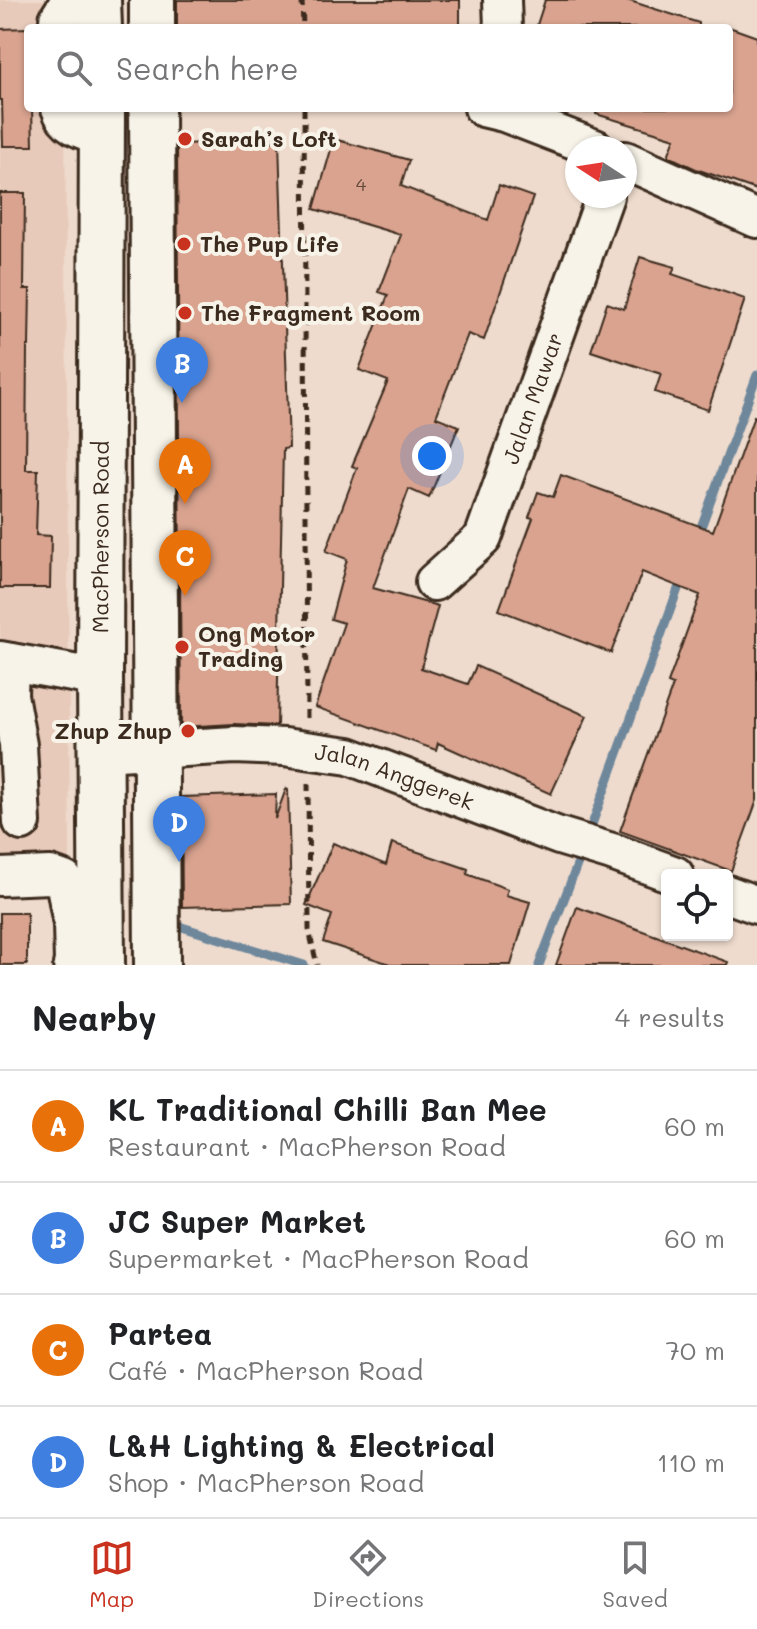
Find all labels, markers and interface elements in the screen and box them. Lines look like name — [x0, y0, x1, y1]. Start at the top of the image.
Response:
search box — [24, 24, 733, 112]
icon: search — [52, 46, 96, 90]
text: Search here — [116, 48, 299, 88]
place label: Sarah’s Loft — [201, 124, 337, 153]
marker: Sarah’s Loft — [176, 130, 194, 148]
north arrow — [565, 136, 637, 208]
house number: 4 — [356, 172, 367, 196]
place label: The Pup Life — [200, 229, 339, 258]
marker: The Pup Life — [175, 235, 193, 253]
place label: The Fragment Room — [201, 298, 420, 327]
marker: The Fragment Room — [176, 304, 194, 322]
street label: Jalan Mawar — [496, 329, 569, 468]
pin: B — [156, 337, 208, 403]
your location — [412, 436, 452, 476]
pin: A — [159, 438, 211, 504]
street label: MacPherson Road — [85, 441, 115, 633]
pin: C — [159, 530, 211, 596]
place label: Ong Motor Trading — [198, 619, 315, 673]
marker: Ong Motor Trading — [173, 638, 191, 656]
place label: Zhup Zhup — [54, 716, 172, 745]
marker: Zhup Zhup — [179, 722, 197, 740]
street label: Jalan Anggerek — [313, 736, 478, 816]
pin: D — [153, 796, 205, 862]
map controls — [661, 869, 733, 941]
button: locate — [661, 869, 733, 941]
text: Nearby — [32, 995, 157, 1040]
text: 4 results — [615, 1000, 725, 1034]
text: KL Traditional Chilli Ban Mee — [108, 1089, 547, 1129]
text: A — [49, 1109, 67, 1143]
text: 60 m — [664, 1109, 725, 1143]
text: Restaurant · MacPherson Road — [108, 1129, 506, 1163]
text: JC Super Market — [108, 1201, 366, 1241]
text: B — [49, 1221, 67, 1255]
text: 60 m — [664, 1221, 725, 1255]
text: Supermarket · MacPherson Road — [108, 1241, 529, 1275]
text: Partea — [108, 1313, 212, 1353]
text: C — [48, 1333, 68, 1367]
text: 70 m — [665, 1333, 725, 1367]
text: Café · MacPherson Road — [108, 1353, 423, 1387]
text: L&H Lighting & Electrical — [108, 1425, 495, 1465]
text: D — [49, 1445, 67, 1479]
text: 110 m — [657, 1445, 725, 1479]
text: Shop · MacPherson Road — [108, 1465, 424, 1499]
tab: Map — [89, 1536, 134, 1613]
tab: Directions — [312, 1536, 424, 1613]
tab: Saved — [603, 1536, 668, 1613]

